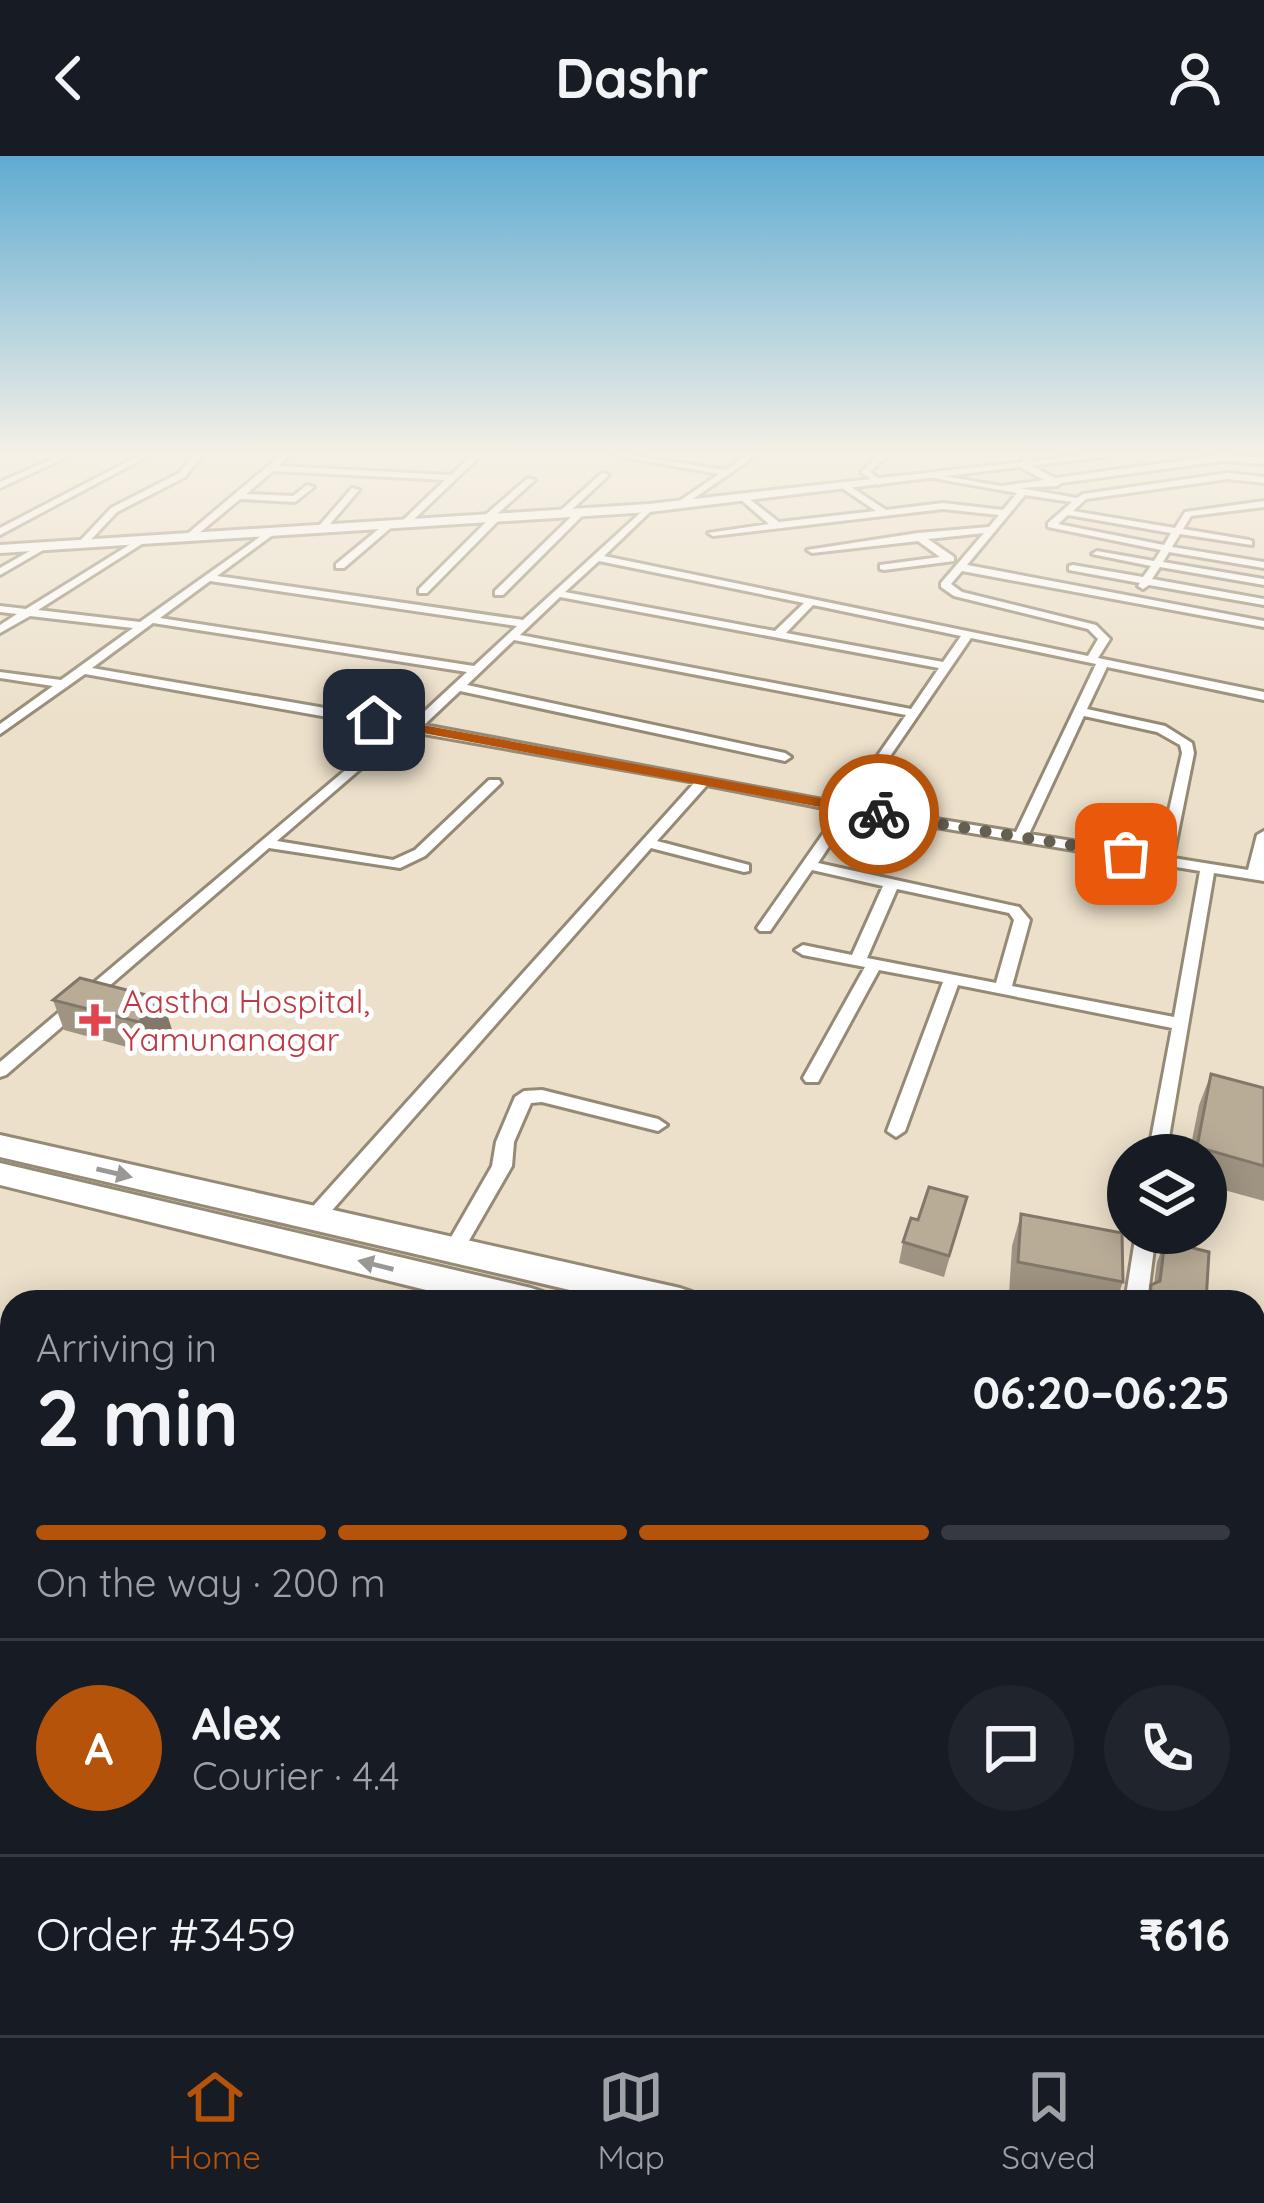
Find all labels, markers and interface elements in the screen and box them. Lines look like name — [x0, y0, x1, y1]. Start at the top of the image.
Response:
text: Dashr — [555, 44, 709, 112]
icon: back — [36, 45, 102, 111]
icon: person — [1162, 45, 1228, 111]
pin — [323, 669, 425, 771]
icon: home — [341, 687, 407, 753]
courier — [819, 754, 939, 874]
icon: bike — [846, 781, 912, 847]
pin — [1075, 803, 1177, 905]
icon: bag — [1093, 821, 1159, 887]
place label: Aastha Hospital, Yamunanagar — [122, 980, 370, 1059]
marker: Aastha Hospital, Yamunanagar — [79, 1004, 111, 1036]
map controls — [1107, 1134, 1227, 1254]
button: layers — [1107, 1134, 1227, 1254]
one-way arrow — [95, 1164, 133, 1183]
one-way arrow — [358, 1255, 395, 1274]
text: Arriving in — [36, 1323, 217, 1372]
text: 06:20–06:25 — [972, 1364, 1230, 1420]
text: 2 min — [36, 1368, 239, 1466]
text: On the way · 200 m — [36, 1558, 386, 1607]
button: chat — [948, 1685, 1074, 1811]
button: phone — [1104, 1685, 1230, 1811]
text: Alex — [192, 1695, 281, 1751]
text: A — [85, 1720, 113, 1776]
text: Courier · 4.4 — [192, 1751, 400, 1800]
text: Order #3459 — [36, 1906, 296, 1962]
text: ₹616 — [1139, 1906, 1230, 1962]
tab: Home — [168, 2064, 261, 2177]
tab: Map — [598, 2064, 665, 2177]
tab: Saved — [1002, 2064, 1096, 2177]

